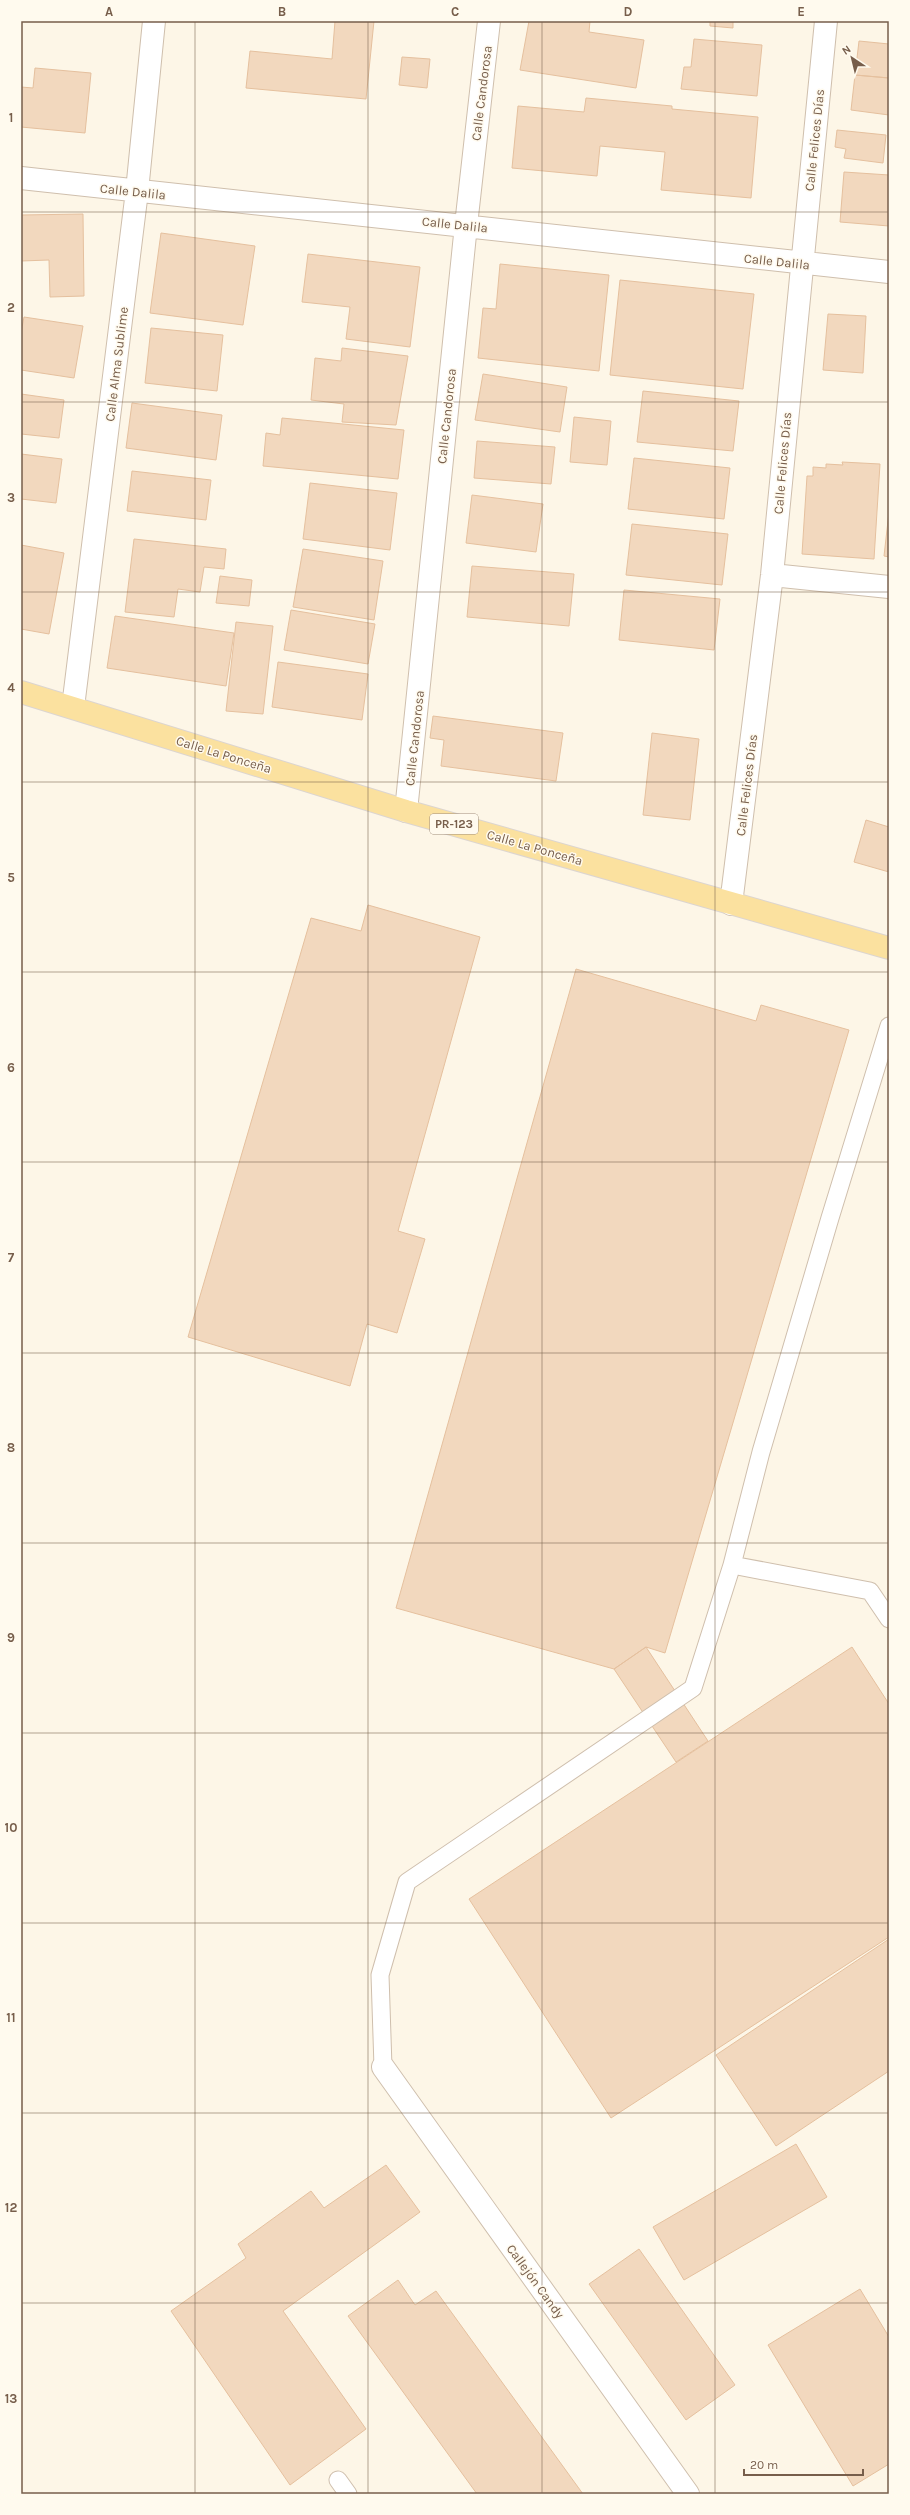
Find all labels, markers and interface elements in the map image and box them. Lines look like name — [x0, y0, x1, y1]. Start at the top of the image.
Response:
text: A — [105, 4, 113, 19]
text: B — [278, 4, 286, 19]
text: C — [451, 4, 459, 19]
text: D — [624, 4, 633, 19]
text: E — [797, 4, 805, 19]
north arrow — [832, 38, 872, 78]
text: N — [840, 43, 854, 58]
street label: Calle Candorosa — [468, 45, 495, 141]
street label: Calle Felices Días — [802, 88, 827, 192]
text: 1 — [9, 110, 13, 125]
street label: Calle Dalila — [99, 181, 167, 202]
street label: Calle Dalila — [421, 214, 489, 235]
street label: Calle Dalila — [743, 251, 811, 272]
text: 2 — [7, 300, 15, 315]
street label: Calle Alma Sublime — [102, 306, 131, 422]
street label: Calle Candorosa — [434, 368, 459, 464]
street label: Calle Felices Días — [771, 411, 794, 515]
text: 3 — [7, 490, 15, 505]
text: 4 — [7, 680, 15, 695]
street label: Calle Candorosa — [402, 690, 427, 786]
street label: Calle La Ponceña — [174, 733, 273, 776]
street label: Calle Felices Días — [733, 733, 760, 837]
road number: PR-123 — [430, 814, 478, 834]
street label: Calle La Ponceña — [485, 827, 585, 868]
text: 5 — [7, 870, 15, 885]
text: 6 — [7, 1060, 15, 1075]
text: 7 — [8, 1250, 15, 1265]
text: 8 — [7, 1440, 15, 1455]
text: 9 — [7, 1630, 15, 1645]
text: 10 — [5, 1820, 17, 1835]
text: 11 — [6, 2010, 16, 2025]
text: 12 — [5, 2200, 17, 2215]
street label: Callejón Candy — [504, 2241, 568, 2321]
text: 13 — [5, 2391, 17, 2406]
scale bar — [744, 2451, 863, 2477]
text: 20 m — [750, 2458, 778, 2472]

